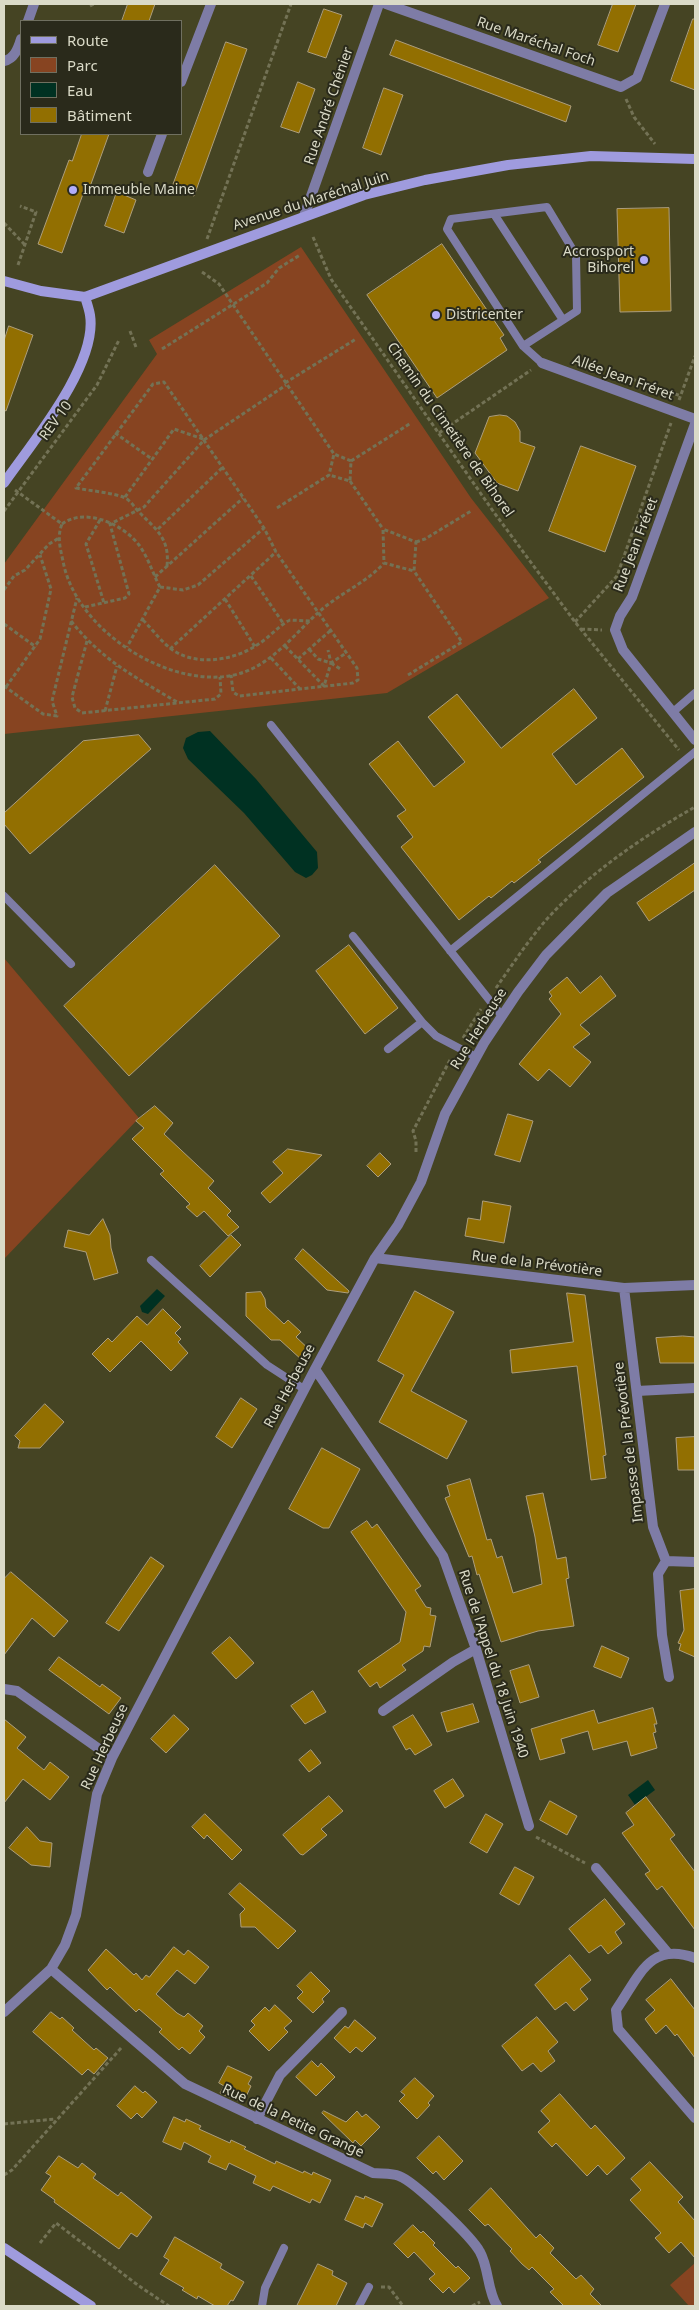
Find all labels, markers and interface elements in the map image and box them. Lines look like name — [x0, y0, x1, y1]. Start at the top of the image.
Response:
street label: Rue Maréchal Foch — [474, 14, 598, 70]
legend — [20, 20, 182, 135]
text: Route — [67, 30, 109, 50]
street label: Rue André Chénier — [301, 45, 357, 167]
text: Parc — [67, 55, 98, 75]
text: Eau — [67, 80, 93, 100]
text: Bâtiment — [67, 105, 132, 125]
street label: Avenue du Maréchal Juin — [231, 168, 391, 234]
place label: Immeuble Maine — [83, 182, 195, 198]
marker: Immeuble Maine — [67, 184, 79, 196]
place label: Accrosport Bihorel — [563, 244, 634, 276]
marker: Accrosport Bihorel — [638, 254, 650, 266]
place label: Districenter — [446, 307, 523, 323]
marker: Districenter — [430, 309, 442, 321]
street label: Chemin du Cimetière de Bihorel — [383, 339, 517, 521]
street label: Allée Jean Fréret — [570, 352, 676, 404]
street label: REV 10 — [36, 398, 76, 444]
street label: Rue Jean Fréret — [610, 495, 662, 595]
street label: Rue Herbeuse — [447, 985, 511, 1073]
street label: Rue de la Prévotière — [471, 1248, 603, 1280]
street label: Rue Herbeuse — [261, 1341, 319, 1431]
street label: Impasse de la Prévotière — [611, 1361, 647, 1523]
street label: Rue de l'Appel du 18 Juin 1940 — [455, 1568, 531, 1760]
street label: Rue Herbeuse — [78, 1701, 132, 1793]
street label: Rue de la Petite Grange — [219, 2081, 367, 2161]

